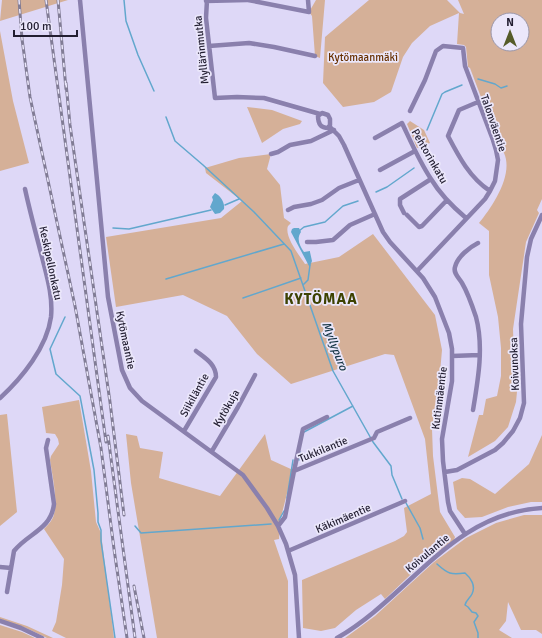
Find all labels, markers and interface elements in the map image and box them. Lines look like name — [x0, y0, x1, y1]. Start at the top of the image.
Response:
scale bar — [14, 12, 77, 38]
north arrow — [490, 12, 530, 52]
street label: Myllärinmutka — [191, 15, 212, 85]
text: N — [506, 16, 514, 29]
text: 100 m — [20, 19, 52, 34]
park label: Kytömaanmäki — [328, 51, 398, 64]
street label: Talonväentie — [478, 93, 509, 153]
street label: Pehtorinkatu — [409, 127, 450, 186]
street label: Keskipellonkatu — [36, 225, 65, 301]
district label: KYTÖMAA — [284, 290, 358, 308]
street label: Kytömaantie — [113, 310, 138, 371]
water label: Myllypuro — [318, 320, 351, 373]
street label: Koivunoksa — [507, 337, 522, 391]
street label: Kutinmäentie — [429, 366, 450, 430]
street label: Siikiläntie — [177, 371, 212, 419]
street label: Kytökuja — [211, 387, 243, 429]
street label: Tukkilantie — [297, 434, 350, 465]
street label: Käkimäentie — [314, 501, 373, 536]
street label: Koivulantie — [403, 531, 452, 575]

